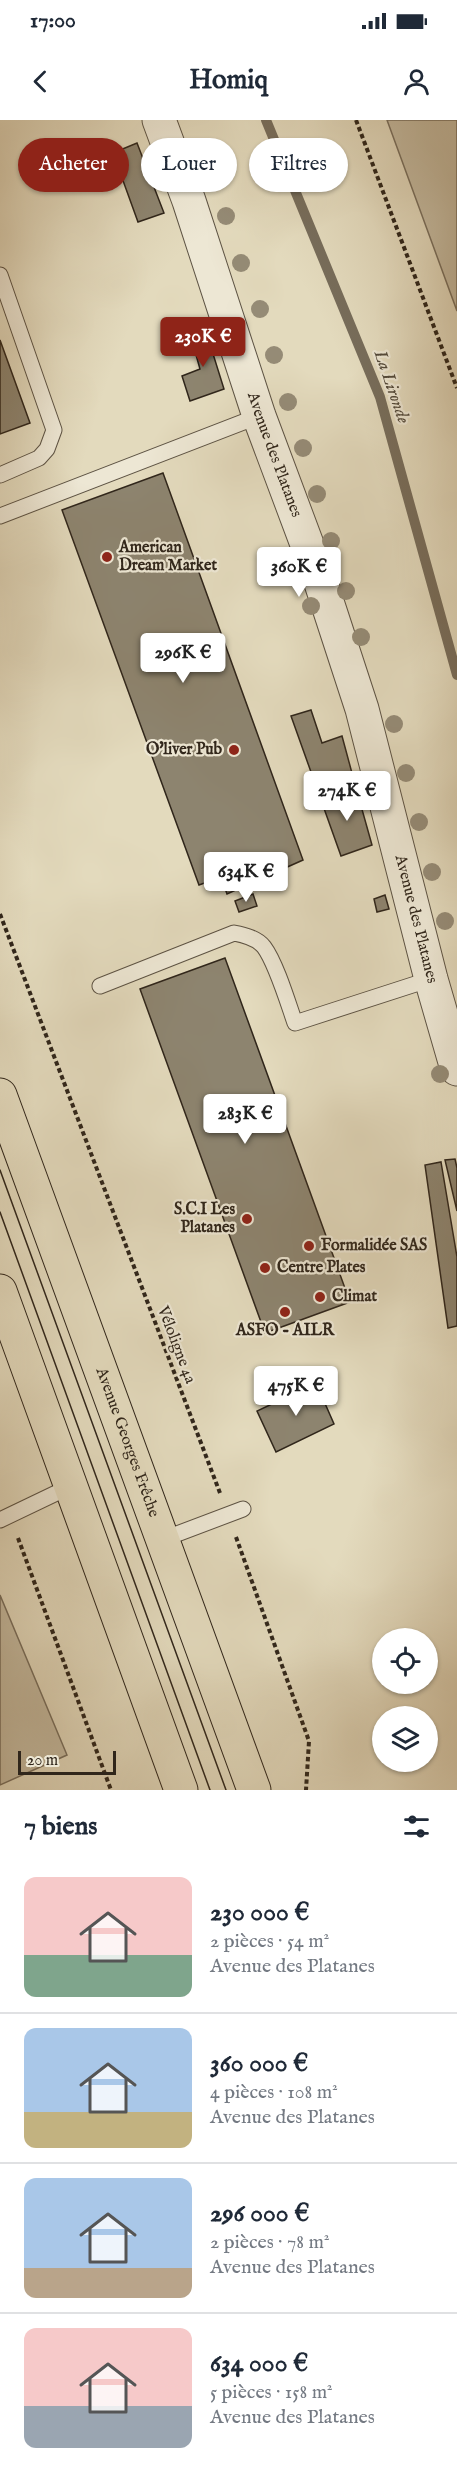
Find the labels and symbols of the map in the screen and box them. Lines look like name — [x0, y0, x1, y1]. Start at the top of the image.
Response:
pin: 230K € — [154, 317, 252, 368]
water label: La Lironde — [367, 346, 414, 427]
street label: Avenue des Platanes — [242, 389, 306, 521]
place label: American Dream Market — [118, 538, 217, 576]
pin: 360K € — [250, 547, 348, 598]
marker: American Dream Market — [100, 550, 114, 564]
pin: 296K € — [134, 633, 232, 684]
place label: O'liver Pub — [146, 740, 222, 760]
marker: O'liver Pub — [227, 743, 241, 757]
pin: 274K € — [298, 771, 396, 822]
pin: 634K € — [197, 852, 295, 903]
street label: Avenue des Platanes — [389, 852, 442, 986]
pin: 283K € — [196, 1094, 294, 1145]
place label: S.C.I Les Platanes — [174, 1200, 235, 1238]
marker: S.C.I Les Platanes — [240, 1212, 254, 1226]
place label: Formalidée SAS — [321, 1236, 427, 1256]
marker: Formalidée SAS — [302, 1239, 316, 1253]
place label: Centre Plates — [277, 1258, 366, 1278]
marker: Centre Plates — [258, 1261, 272, 1275]
place label: Climat — [332, 1287, 377, 1307]
marker: Climat — [313, 1290, 327, 1304]
street label: Véloligne 4a — [152, 1303, 200, 1387]
marker: ASFO - AILR — [278, 1305, 292, 1319]
place label: ASFO - AILR — [235, 1321, 335, 1341]
street label: Avenue Georges Frêche — [90, 1364, 164, 1520]
pin: 475K € — [247, 1366, 345, 1417]
scale bar — [18, 1748, 116, 1776]

